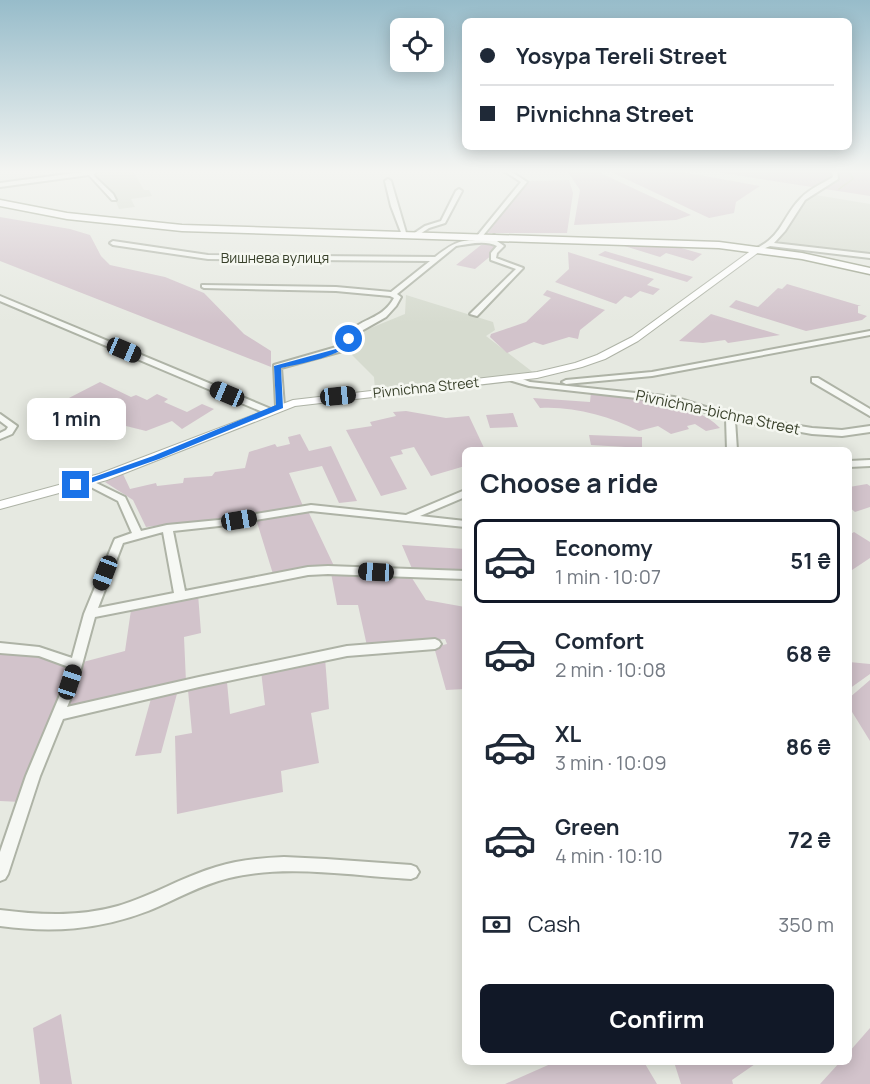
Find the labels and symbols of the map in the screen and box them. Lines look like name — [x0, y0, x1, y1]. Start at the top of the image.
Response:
street label: Вишнева вулиця — [221, 248, 329, 267]
route start — [335, 325, 362, 352]
car — [104, 335, 144, 365]
street label: Pivnichna Street — [372, 372, 480, 402]
car — [207, 379, 247, 409]
street label: Pivnichna-bichna Street — [634, 384, 802, 440]
car — [319, 385, 357, 407]
callout: 1 min — [26, 398, 125, 440]
route end — [62, 471, 89, 498]
car — [220, 508, 258, 532]
car — [90, 553, 120, 593]
car — [358, 562, 394, 582]
car — [56, 662, 84, 702]

